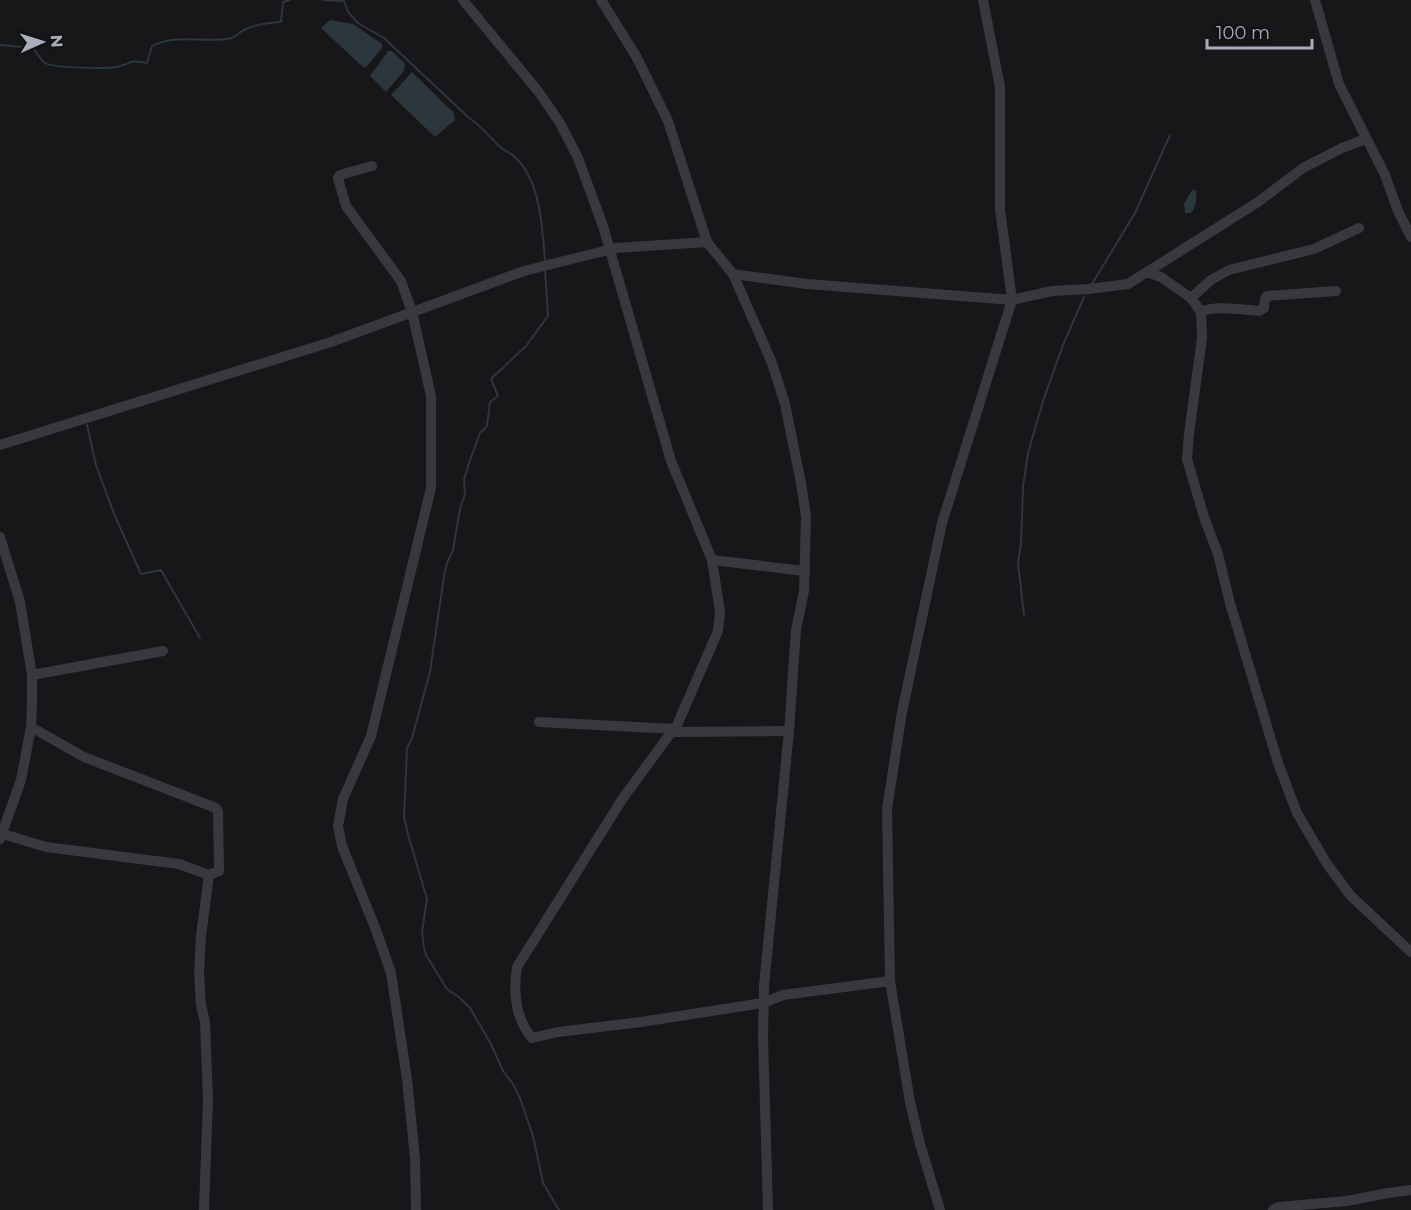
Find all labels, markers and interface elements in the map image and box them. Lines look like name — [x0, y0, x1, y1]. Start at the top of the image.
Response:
north arrow — [12, 12, 72, 72]
scale bar — [1207, 12, 1312, 50]
text: 100 m — [1216, 22, 1270, 44]
text: N — [47, 34, 66, 48]

